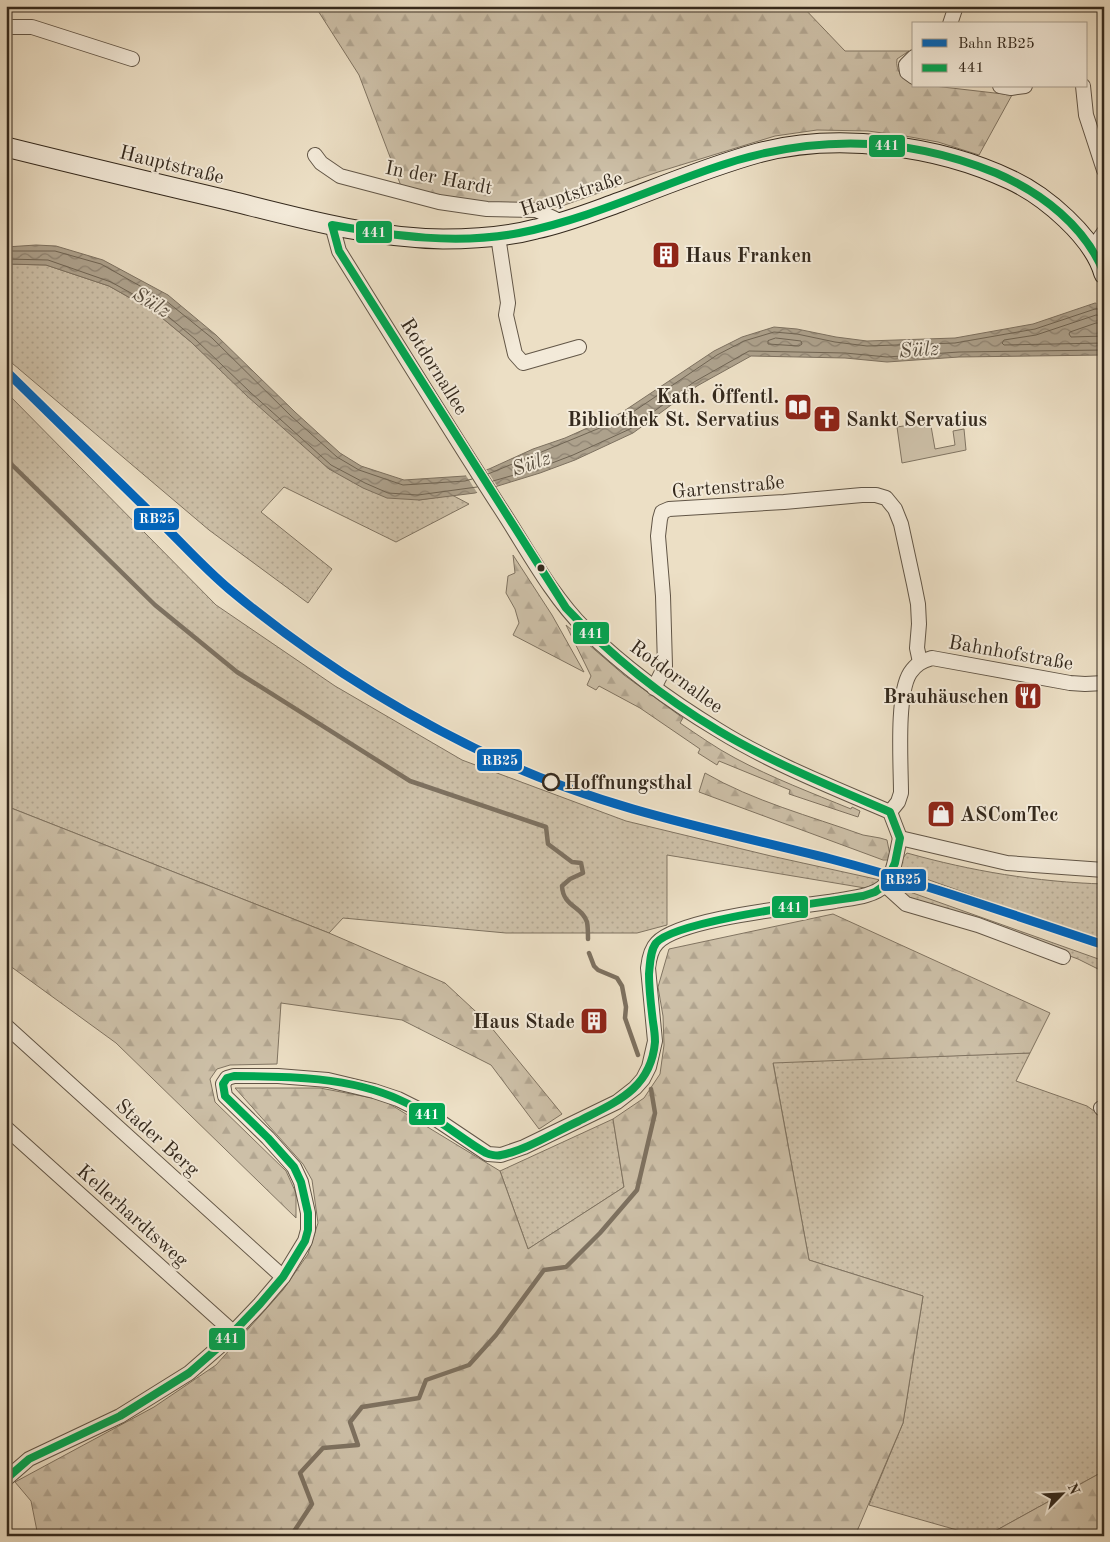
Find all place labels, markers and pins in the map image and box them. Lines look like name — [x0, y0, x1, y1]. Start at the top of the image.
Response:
building icon: Haus Franken — [651, 240, 681, 270]
place label: Haus Franken — [685, 247, 812, 267]
place label: Kath. Öffentl. Bibliothek St. Servatius — [567, 384, 779, 431]
library icon: Kath. Öffentl. Bibliothek St. Servatius — [783, 392, 813, 422]
church icon: Sankt Servatius — [812, 404, 842, 434]
place label: Sankt Servatius — [846, 411, 987, 431]
unlabelled marker — [536, 563, 546, 573]
restaurant icon: Brauhäuschen — [1013, 681, 1043, 711]
place label: Brauhäuschen — [883, 688, 1009, 708]
marker: Hoffnungsthal — [542, 773, 560, 791]
place label: Hoffnungsthal — [564, 774, 692, 794]
shop icon: ASComTec — [926, 799, 956, 829]
place label: ASComTec — [960, 806, 1059, 826]
building icon: Haus Stade — [579, 1006, 609, 1036]
place label: Haus Stade — [473, 1013, 575, 1033]

